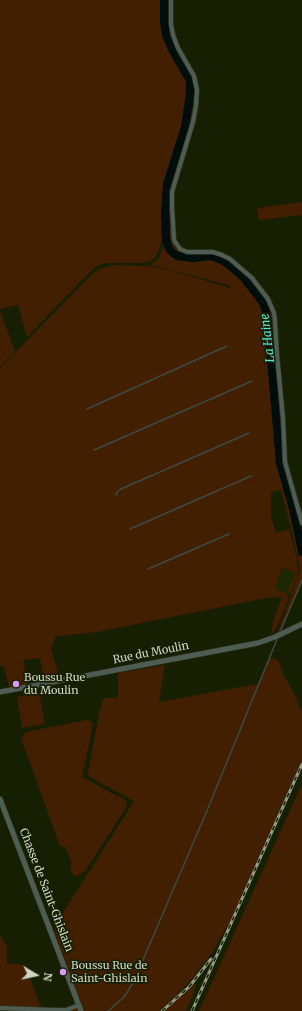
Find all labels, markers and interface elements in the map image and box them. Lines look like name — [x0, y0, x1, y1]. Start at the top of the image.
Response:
water label: La Haine — [258, 313, 278, 363]
street label: Rue du Moulin — [112, 639, 190, 667]
place label: Boussu Rue du Moulin — [24, 671, 85, 697]
marker: Boussu Rue du Moulin — [11, 679, 21, 689]
street label: Chasse de Saint-Ghislain — [16, 826, 76, 954]
north arrow — [16, 955, 56, 995]
place label: Boussu Rue de Saint-Ghislain — [71, 959, 147, 985]
marker: Boussu Rue de Saint-Ghislain — [58, 967, 68, 977]
text: N — [40, 971, 55, 982]

